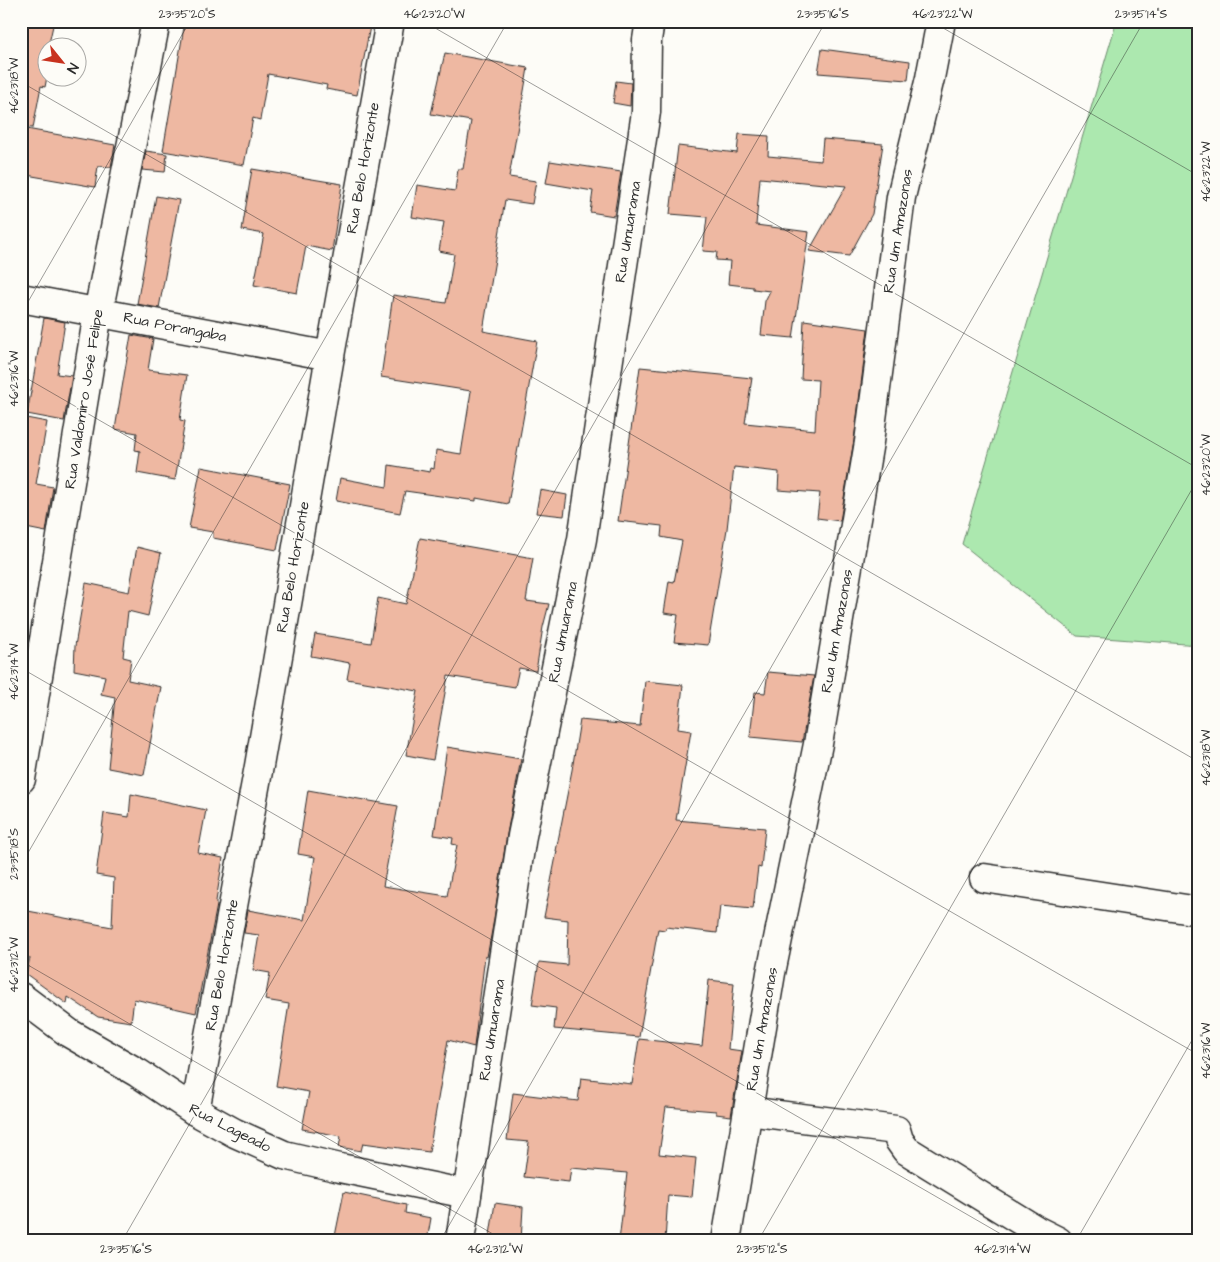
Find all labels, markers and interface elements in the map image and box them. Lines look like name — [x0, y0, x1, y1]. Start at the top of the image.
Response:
text: 23°35'20"S — [158, 6, 216, 23]
text: 46°23'20"W — [403, 6, 466, 23]
text: 23°35'16"S — [797, 6, 849, 23]
text: 46°23'22"W — [911, 6, 973, 23]
text: 23°35'14"S — [1115, 6, 1167, 23]
north arrow — [38, 38, 88, 88]
text: 46°23'18"W — [6, 57, 23, 114]
text: N — [61, 59, 83, 77]
street label: Rua Belo Horizonte — [341, 101, 385, 235]
text: 46°23'22"W — [1198, 141, 1215, 203]
street label: Rua Um Amazonas — [878, 167, 918, 295]
street label: Rua Umuarama — [610, 179, 646, 284]
street label: Rua Porangaba — [121, 307, 229, 348]
street label: Rua Valdomiro José Felipe — [59, 308, 109, 490]
text: 46°23'16"W — [6, 350, 23, 407]
text: 46°23'20"W — [1198, 433, 1215, 496]
street label: Rua Belo Horizonte — [271, 500, 315, 634]
street label: Rua Um Amazonas — [816, 567, 858, 695]
street label: Rua Umuarama — [543, 579, 583, 684]
text: 46°23'14"W — [6, 643, 23, 701]
text: 46°23'18"W — [1198, 729, 1215, 786]
text: 23°35'18"S — [6, 828, 23, 880]
street label: Rua Belo Horizonte — [200, 898, 244, 1032]
text: 46°23'12"W — [6, 936, 23, 993]
street label: Rua Um Amazonas — [741, 965, 783, 1093]
street label: Rua Umuarama — [474, 977, 510, 1082]
text: 46°23'16"W — [1198, 1022, 1215, 1079]
street label: Rua Lageado — [185, 1098, 275, 1159]
text: 23°35'16"S — [100, 1241, 152, 1258]
text: 46°23'12"W — [467, 1241, 524, 1258]
text: 23°35'12"S — [736, 1241, 788, 1258]
text: 46°23'14"W — [973, 1241, 1031, 1258]

